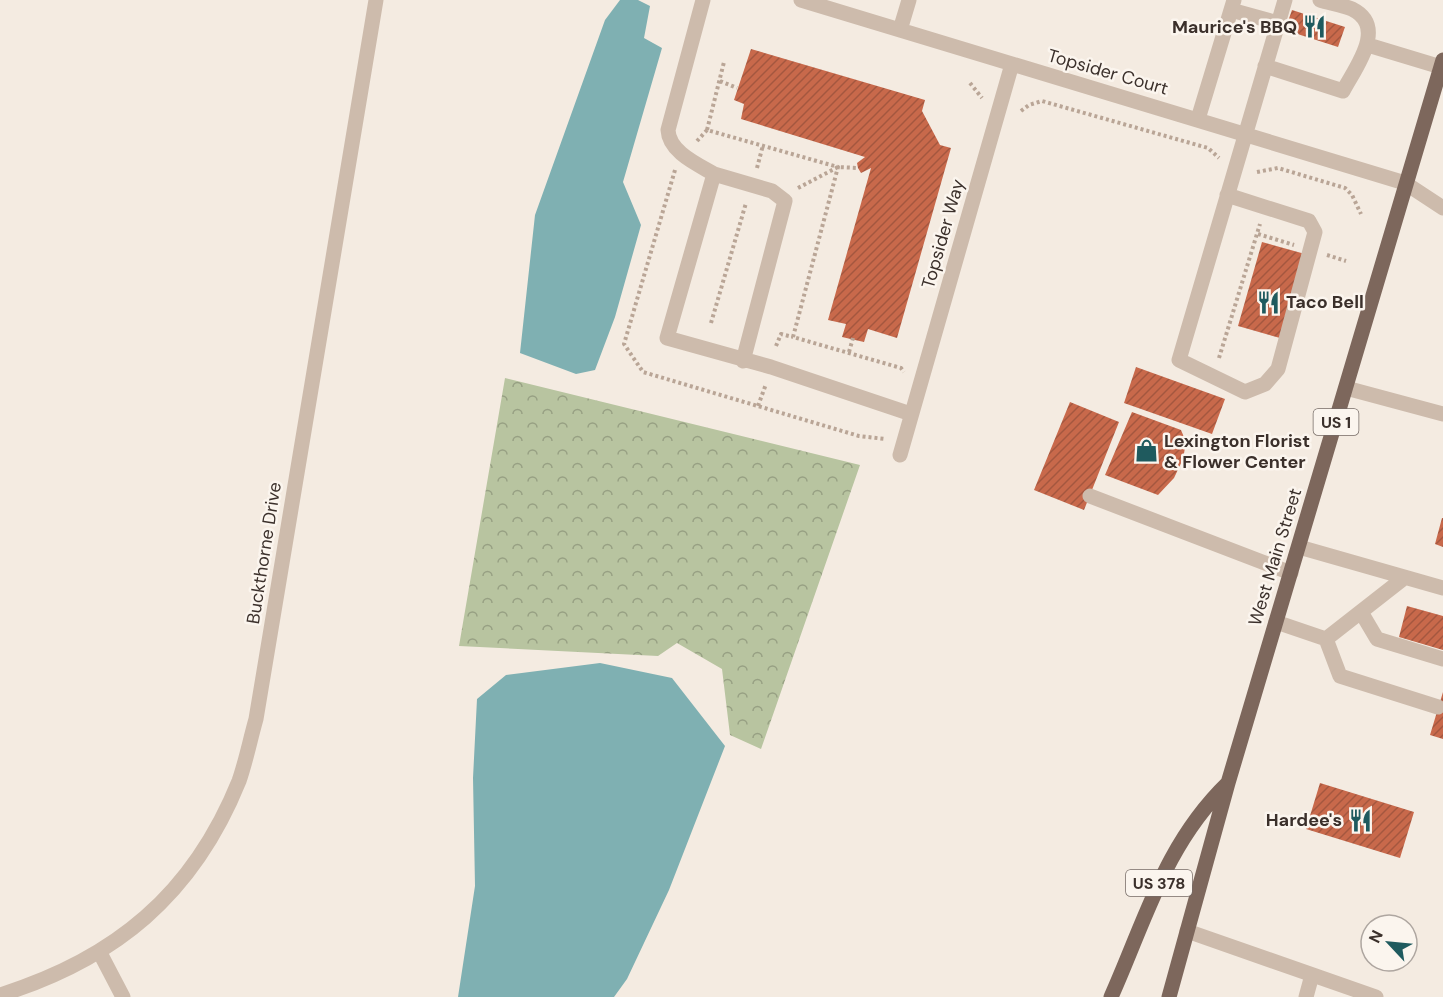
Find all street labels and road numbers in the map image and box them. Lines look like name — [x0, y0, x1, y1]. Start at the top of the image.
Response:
street label: Topsider Court — [1045, 43, 1171, 101]
street label: Topsider Way — [916, 176, 970, 292]
road number: US 1 — [1314, 409, 1358, 435]
street label: Buckthorne Drive — [241, 480, 287, 626]
street label: West Main Street — [1243, 485, 1307, 629]
road number: US 378 — [1126, 870, 1192, 896]

